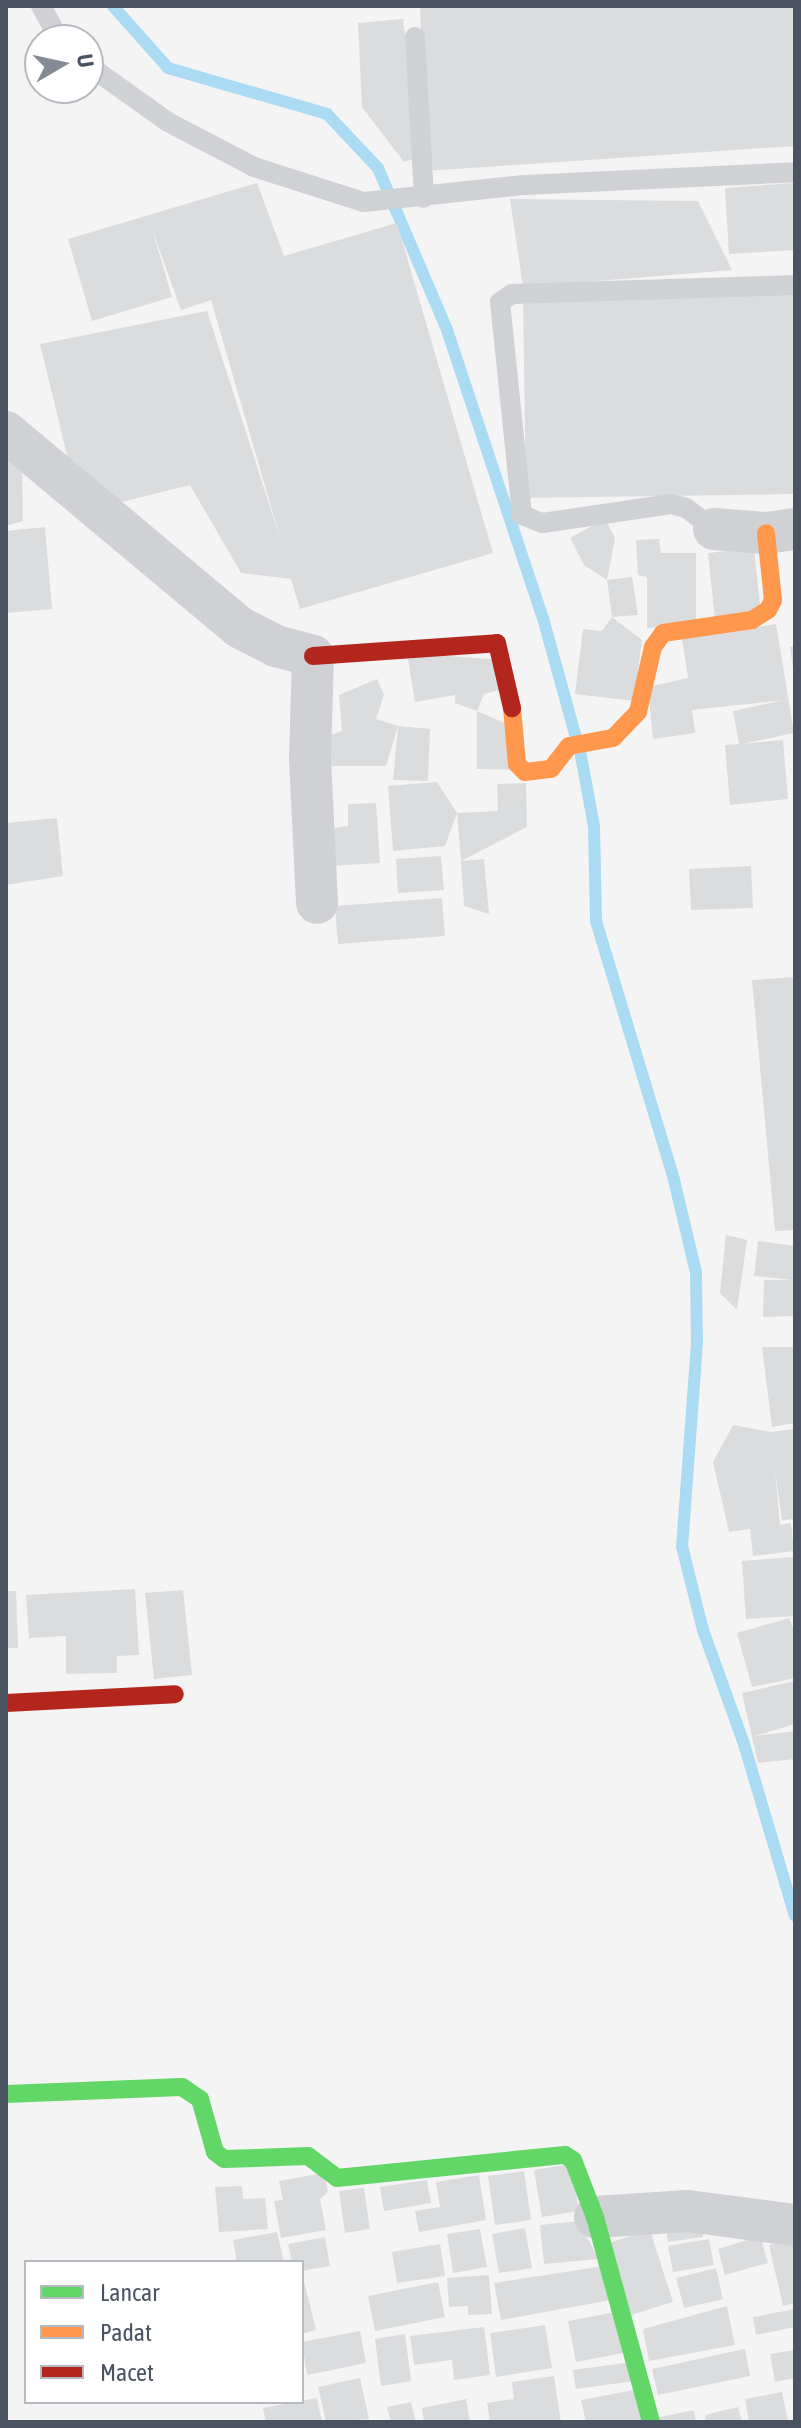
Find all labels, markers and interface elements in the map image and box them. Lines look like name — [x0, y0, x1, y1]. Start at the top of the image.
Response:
north arrow — [24, 24, 104, 104]
text: U — [72, 52, 100, 69]
legend — [24, 2260, 304, 2404]
text: Lancar — [100, 2279, 159, 2306]
text: Padat — [100, 2319, 152, 2346]
text: Macet — [100, 2359, 154, 2386]

